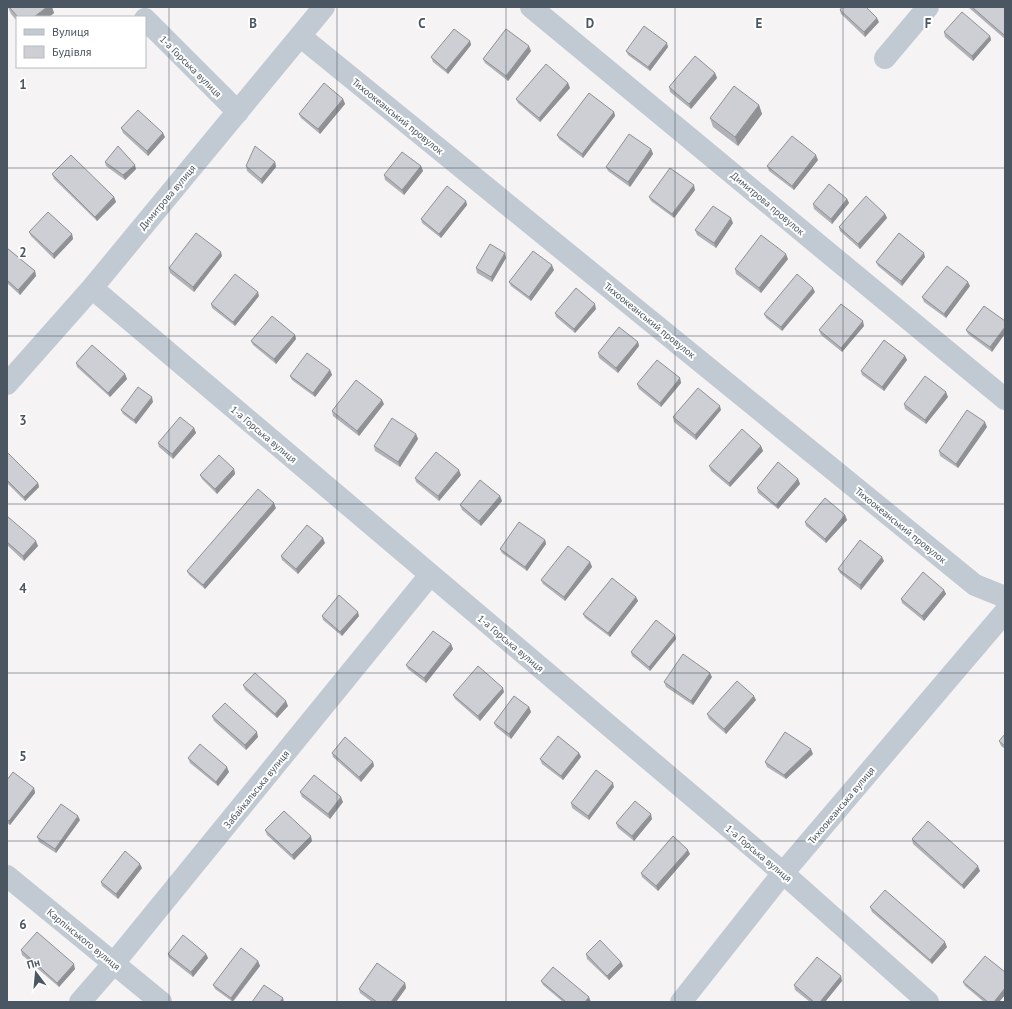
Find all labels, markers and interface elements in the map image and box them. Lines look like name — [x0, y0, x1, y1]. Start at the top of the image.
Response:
text: B — [249, 15, 257, 32]
text: C — [418, 15, 426, 32]
text: D — [586, 15, 594, 32]
text: E — [756, 15, 763, 32]
text: F — [925, 15, 932, 32]
legend — [16, 16, 146, 68]
text: Вулиця — [52, 24, 89, 39]
street label: 1-а Горська вулиця — [157, 33, 225, 100]
text: Будівля — [52, 44, 91, 59]
street label: Тихоокеанський провулок — [349, 75, 446, 157]
text: 1 — [19, 76, 27, 93]
street label: Димитрова вулиця — [136, 162, 199, 233]
street label: Димитрова провулок — [728, 169, 807, 238]
text: 2 — [19, 244, 27, 261]
street label: Тихоокеанський провулок — [601, 279, 698, 361]
street label: 1-а Горська вулиця — [228, 403, 300, 466]
text: 3 — [19, 412, 27, 429]
street label: Тихоокеанський провулок — [852, 484, 949, 566]
text: 4 — [19, 580, 27, 597]
street label: 1-а Горська вулиця — [475, 612, 547, 675]
street label: Забайкальська вулиця — [221, 747, 292, 831]
text: 5 — [19, 748, 27, 765]
street label: Тихоокеанська вулиця — [805, 764, 878, 847]
street label: 1-а Горська вулиця — [723, 822, 795, 885]
street label: Карпінського вулиця — [44, 906, 123, 973]
text: 6 — [19, 916, 27, 933]
north arrow — [16, 953, 56, 993]
text: Пн — [25, 955, 41, 972]

